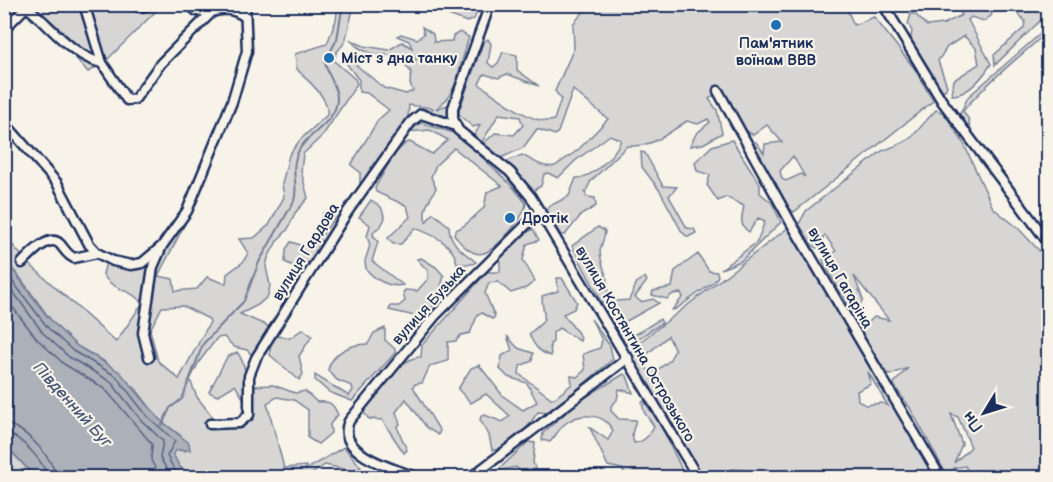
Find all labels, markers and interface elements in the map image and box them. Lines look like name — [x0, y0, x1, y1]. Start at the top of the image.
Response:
marker: Пам'ятник воїнам ВВВ — [769, 18, 783, 32]
place label: Пам'ятник воїнам ВВВ — [736, 34, 817, 70]
place label: Міст з дна танку — [341, 49, 458, 68]
marker: Міст з дна танку — [322, 51, 336, 65]
street label: вулиця Гардова — [268, 199, 344, 304]
place label: Дротік — [522, 209, 569, 228]
marker: Дротік — [503, 211, 517, 225]
street label: вулиця Гагаріна — [803, 224, 877, 332]
street label: вулиця Костянтина Острозького — [571, 243, 699, 445]
street label: вулиця Бузька — [388, 261, 470, 349]
water label: Південний Буг — [29, 358, 116, 452]
north arrow — [954, 383, 1014, 443]
text: Пн — [959, 407, 987, 436]

